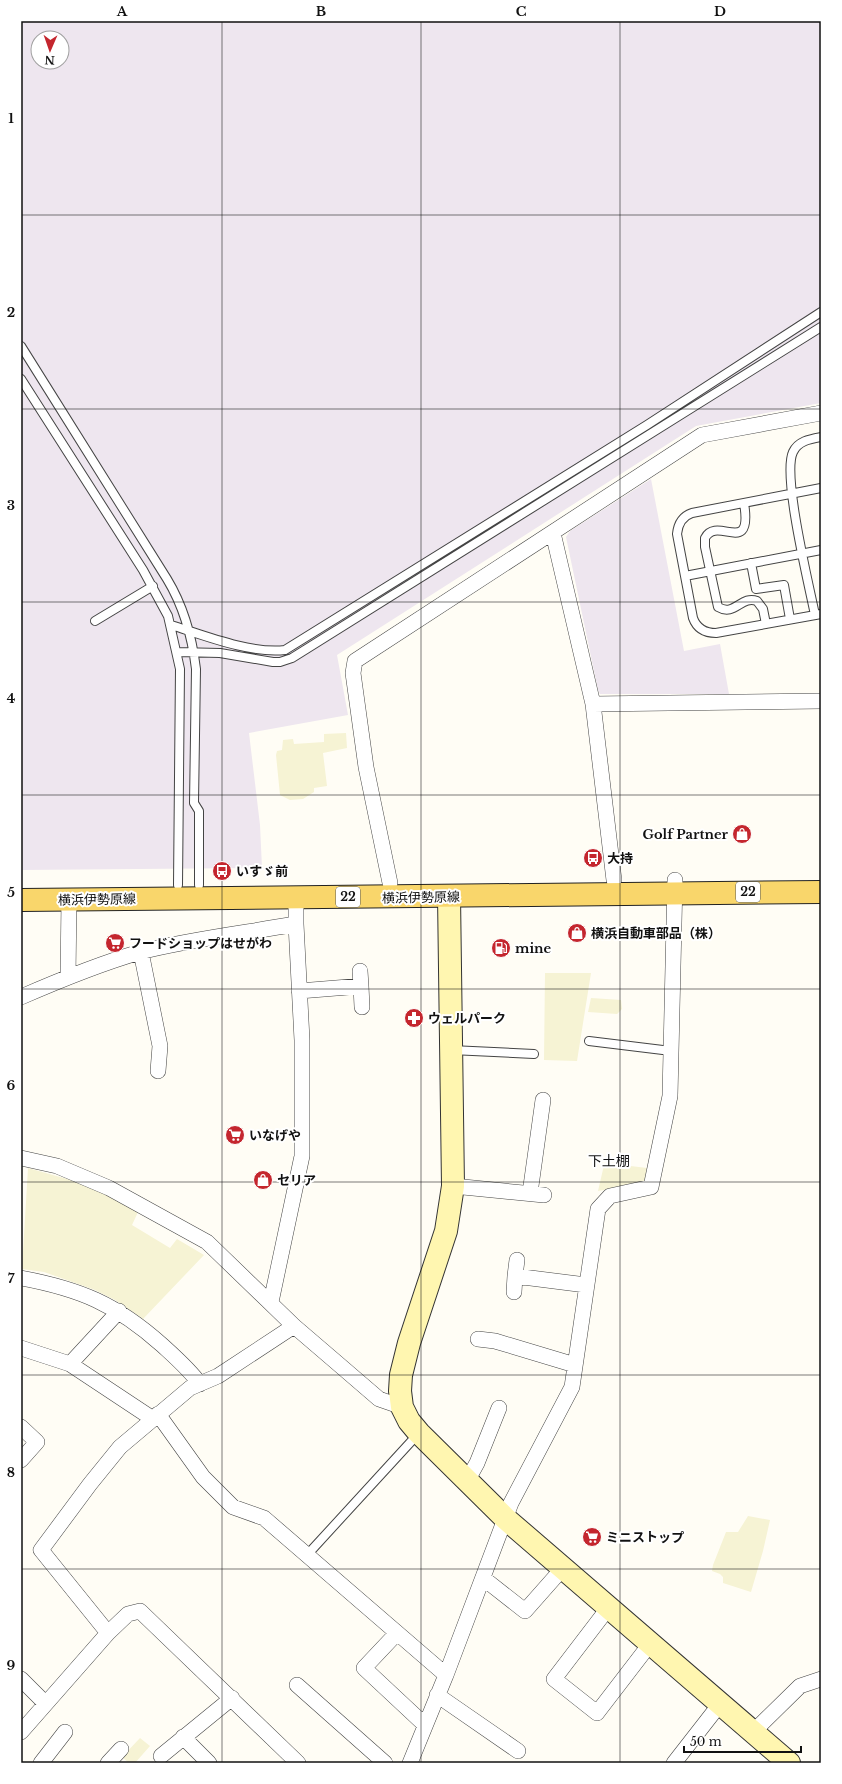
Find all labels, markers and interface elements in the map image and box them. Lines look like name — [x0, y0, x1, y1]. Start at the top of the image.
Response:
text: A — [116, 3, 128, 20]
text: B — [316, 3, 326, 20]
text: C — [516, 3, 527, 20]
text: D — [714, 3, 726, 20]
north arrow — [30, 30, 70, 70]
text: N — [44, 53, 55, 67]
text: 1 — [8, 110, 14, 127]
text: 2 — [7, 304, 15, 321]
text: 3 — [7, 497, 15, 514]
text: 4 — [7, 690, 16, 707]
shop icon: Golf Partner — [731, 823, 753, 845]
place label: Golf Partner — [643, 826, 729, 843]
bus stop icon: 大持 — [582, 847, 604, 869]
place label: 大持 — [607, 850, 633, 867]
bus stop icon: いすゞ前 — [211, 860, 233, 882]
place label: いすゞ前 — [236, 863, 288, 880]
road number: 22 — [736, 882, 760, 902]
text: 5 — [7, 884, 15, 901]
road number: 22 — [336, 887, 360, 907]
street label: 横浜伊勢原線 — [382, 888, 460, 907]
street label: 横浜伊勢原線 — [58, 890, 136, 909]
shop icon: 横浜自動車部品（株） — [566, 922, 588, 944]
place label: 横浜自動車部品（株） — [591, 925, 721, 942]
supermarket icon: フードショップはせがわ — [104, 932, 126, 954]
place label: フードショップはせがわ — [129, 935, 272, 952]
fuel station icon: mine — [490, 937, 512, 959]
place label: mine — [515, 940, 552, 957]
pharmacy icon: ウェルパーク — [403, 1007, 425, 1029]
place label: ウェルパーク — [428, 1010, 506, 1027]
text: 6 — [7, 1077, 16, 1094]
supermarket icon: いなげや — [224, 1124, 246, 1146]
place label: いなげや — [249, 1127, 301, 1144]
district label: 下土棚 — [588, 1152, 630, 1170]
shop icon: セリア — [252, 1169, 274, 1191]
place label: セリア — [277, 1172, 316, 1189]
text: 7 — [8, 1270, 15, 1287]
text: 8 — [7, 1464, 15, 1481]
supermarket icon: ミニストップ — [581, 1526, 603, 1548]
place label: ミニストップ — [606, 1529, 684, 1546]
text: 9 — [7, 1657, 16, 1674]
scale bar — [684, 1728, 801, 1754]
text: 50 m — [690, 1734, 722, 1749]

